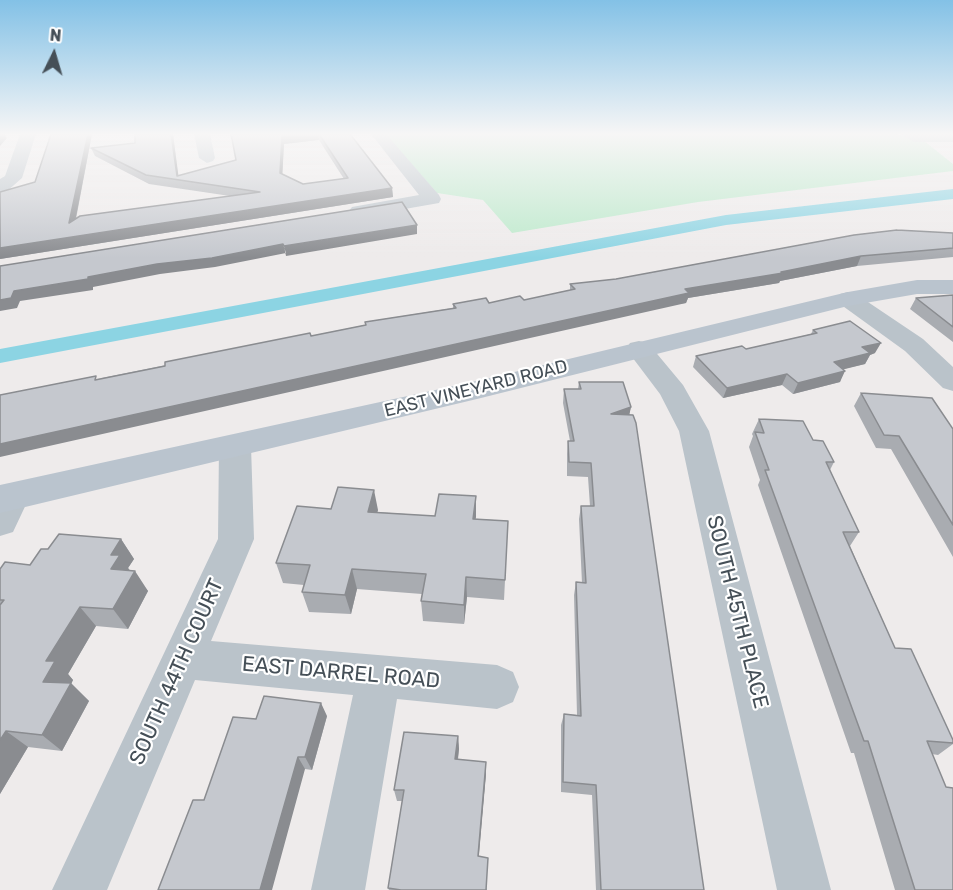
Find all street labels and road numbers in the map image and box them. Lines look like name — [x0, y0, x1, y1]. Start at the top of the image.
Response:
street label: EAST VINEYARD ROAD — [382, 356, 570, 422]
street label: SOUTH 45TH PLACE — [701, 513, 773, 711]
street label: SOUTH 44TH COURT — [125, 575, 229, 769]
street label: EAST DARREL ROAD — [241, 652, 441, 694]

